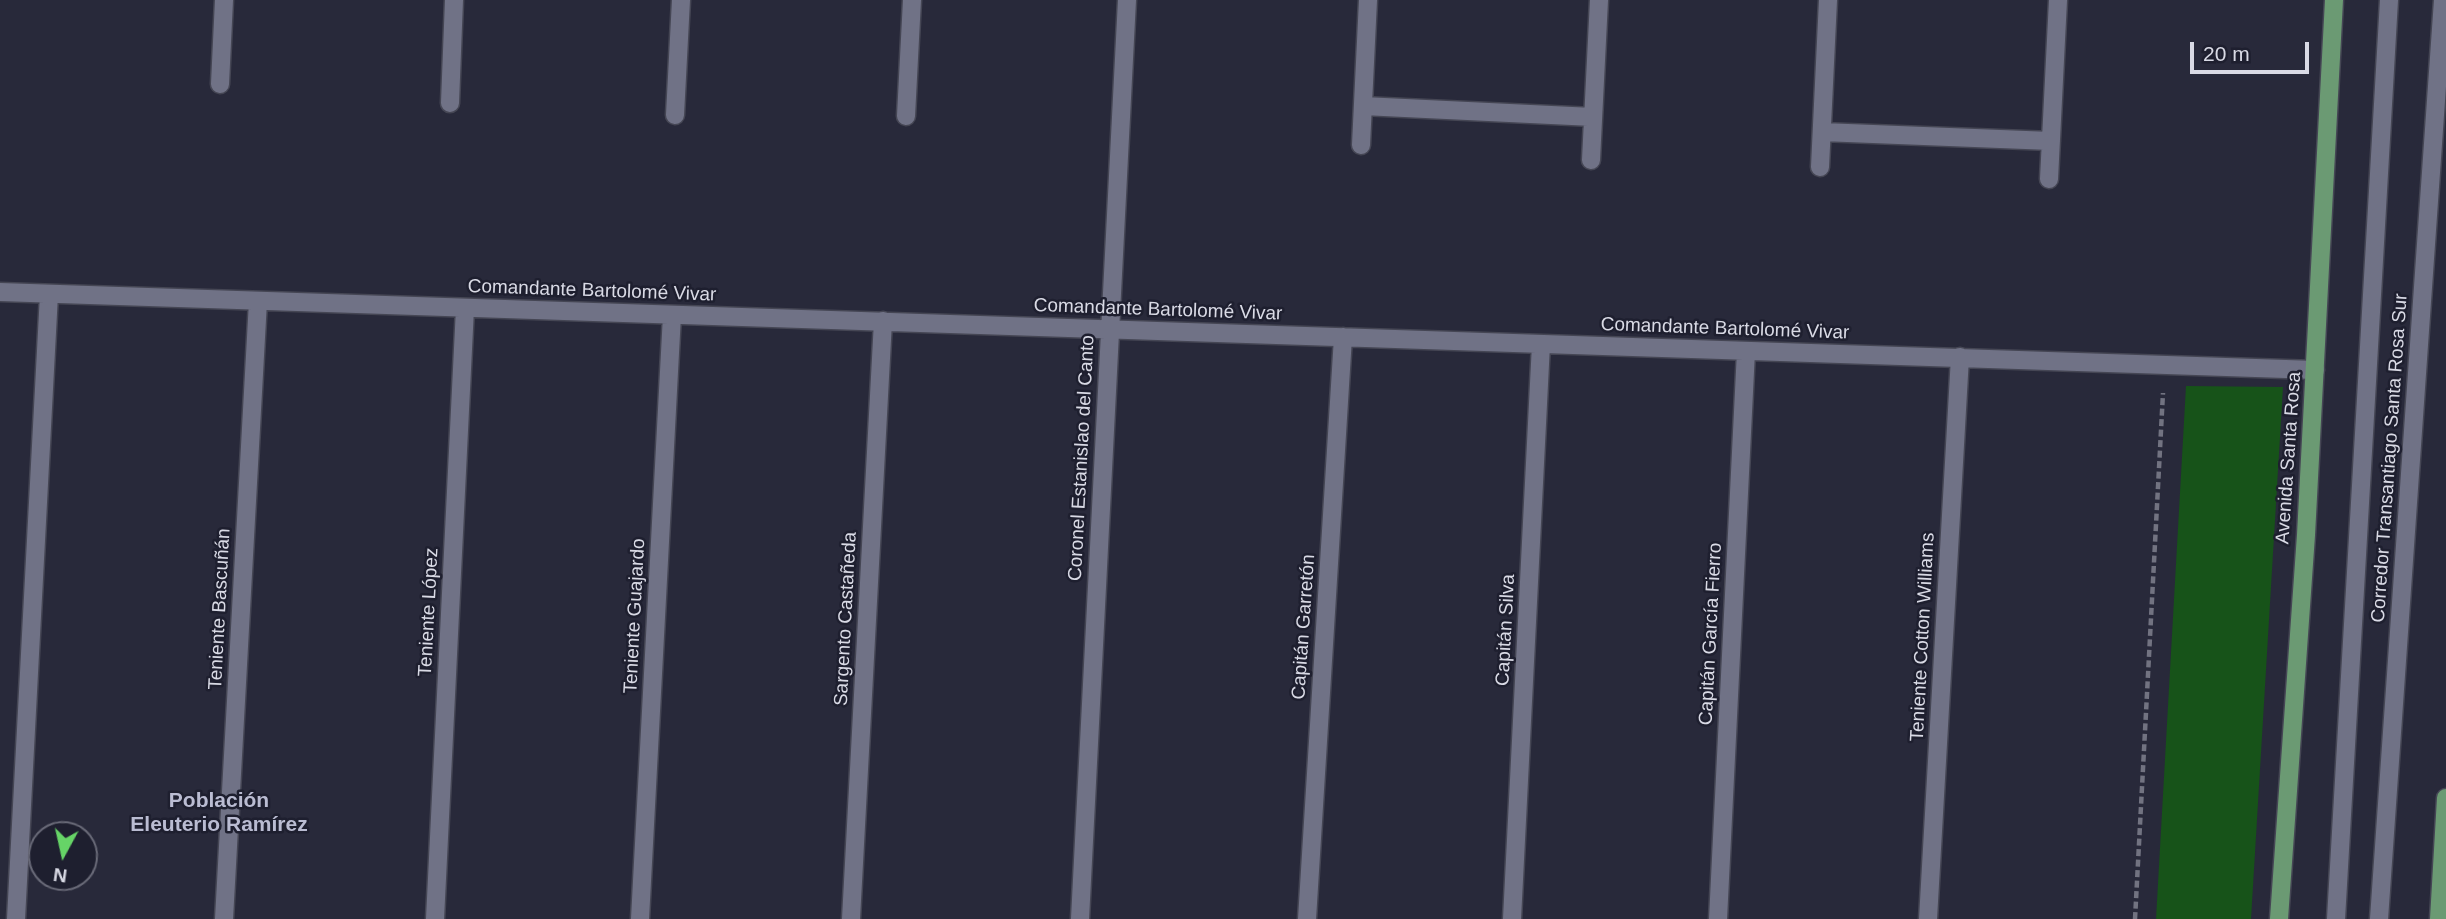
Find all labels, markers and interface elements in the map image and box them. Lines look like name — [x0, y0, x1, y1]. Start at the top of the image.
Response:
scale bar — [2194, 28, 2313, 72]
text: 20 m — [2203, 42, 2250, 65]
street label: Comandante Bartolomé Vivar — [467, 275, 717, 307]
street label: Corredor Transantiago Santa Rosa Sur — [2367, 293, 2413, 623]
street label: Comandante Bartolomé Vivar — [1033, 294, 1283, 326]
street label: Comandante Bartolomé Vivar — [1600, 313, 1850, 345]
street label: Coronel Estanislao del Canto — [1064, 335, 1100, 581]
street label: Avenida Santa Rosa — [2272, 371, 2306, 545]
street label: Teniente Bascuñán — [204, 528, 236, 690]
street label: Sargento Castañeda — [830, 531, 862, 707]
street label: Teniente Cotton Williams — [1906, 532, 1940, 742]
street label: Teniente Guajardo — [620, 538, 650, 694]
street label: Capitán García Fierro — [1695, 542, 1727, 726]
street label: Teniente López — [414, 547, 444, 677]
street label: Capitán Garretón — [1288, 554, 1320, 700]
street label: Capitán Silva — [1492, 574, 1520, 686]
district label: Población Eleuterio Ramírez — [130, 788, 308, 838]
north arrow — [28, 821, 98, 891]
text: N — [52, 864, 69, 887]

